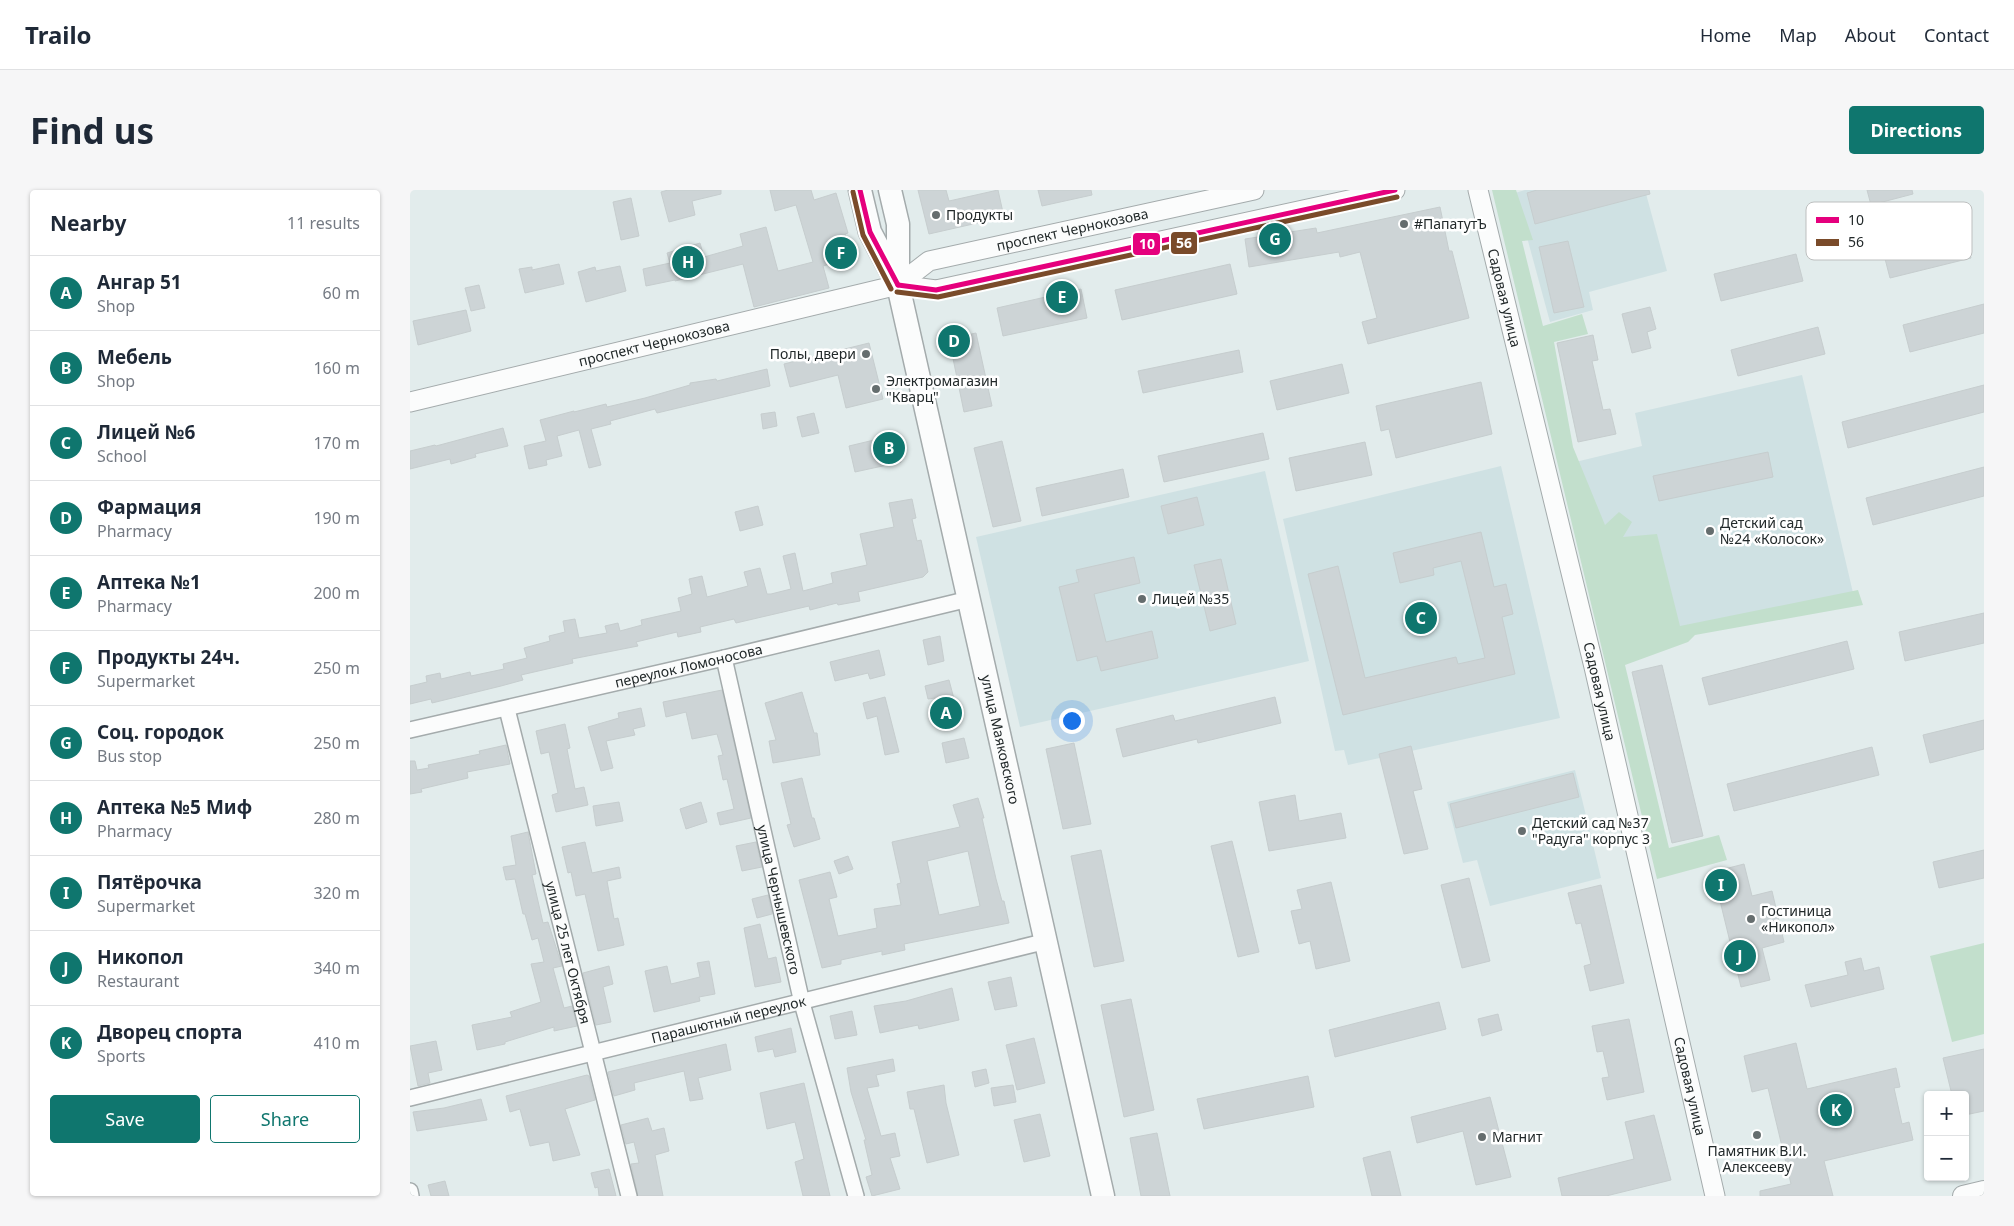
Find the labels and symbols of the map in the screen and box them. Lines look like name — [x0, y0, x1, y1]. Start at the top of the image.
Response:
legend — [1806, 202, 1972, 260]
street label: проспект Чернокозова — [995, 203, 1150, 255]
place label: Продукты — [946, 205, 1013, 224]
marker: Продукты — [930, 209, 942, 221]
text: 10 — [1848, 210, 1864, 229]
place label: #ПапатутЪ — [1414, 214, 1487, 233]
marker: #ПапатутЪ — [1398, 218, 1410, 230]
pin: G — [1259, 220, 1291, 258]
line badge: 56 — [1170, 231, 1198, 255]
line badge: 10 — [1132, 232, 1161, 256]
text: 56 — [1848, 232, 1864, 251]
text: 56 — [1176, 233, 1192, 252]
pin: F — [825, 234, 857, 272]
text: 10 — [1139, 234, 1155, 253]
pin: H — [672, 243, 704, 281]
street label: Садовая улица — [1484, 247, 1526, 349]
pin: E — [1046, 278, 1078, 316]
street label: проспект Чернокозова — [576, 316, 732, 370]
pin: D — [938, 322, 970, 360]
place label: Полы, двери — [770, 344, 856, 363]
marker: Полы, двери — [860, 348, 872, 360]
place label: Электромагазин "Кварц" — [886, 371, 998, 406]
marker: Электромагазин "Кварц" — [870, 383, 882, 395]
pin: B — [873, 429, 905, 467]
place label: Детский сад №24 «Колосок» — [1720, 513, 1824, 548]
marker: Детский сад №24 «Колосок» — [1704, 525, 1716, 537]
place label: Лицей №35 — [1152, 589, 1229, 608]
marker: Лицей №35 — [1136, 593, 1148, 605]
pin: C — [1405, 599, 1437, 637]
street label: переулок Ломоносова — [613, 639, 764, 692]
street label: Садовая улица — [1579, 640, 1621, 743]
street label: улица Маяковского — [977, 673, 1025, 806]
pin: A — [930, 694, 962, 732]
your location — [1059, 708, 1085, 734]
place label: Детский сад №37 "Радуга" корпус 3 — [1532, 813, 1650, 848]
street label: улица Чернышевского — [753, 823, 805, 977]
marker: Детский сад №37 "Радуга" корпус 3 — [1516, 825, 1528, 837]
pin: I — [1705, 866, 1737, 904]
street label: улица 25 лет Октября — [541, 879, 595, 1026]
place label: Гостиница «Никопол» — [1761, 901, 1835, 936]
marker: Гостиница «Никопол» — [1745, 913, 1757, 925]
pin: J — [1724, 937, 1756, 975]
street label: Парашютный переулок — [649, 991, 808, 1047]
street label: Садовая улица — [1670, 1035, 1711, 1137]
pin: K — [1820, 1091, 1852, 1129]
place label: Магнит — [1492, 1127, 1543, 1146]
marker: Памятник В.И. Алексееву — [1751, 1129, 1763, 1141]
marker: Магнит — [1476, 1131, 1488, 1143]
place label: Памятник В.И. Алексееву — [1708, 1141, 1806, 1176]

